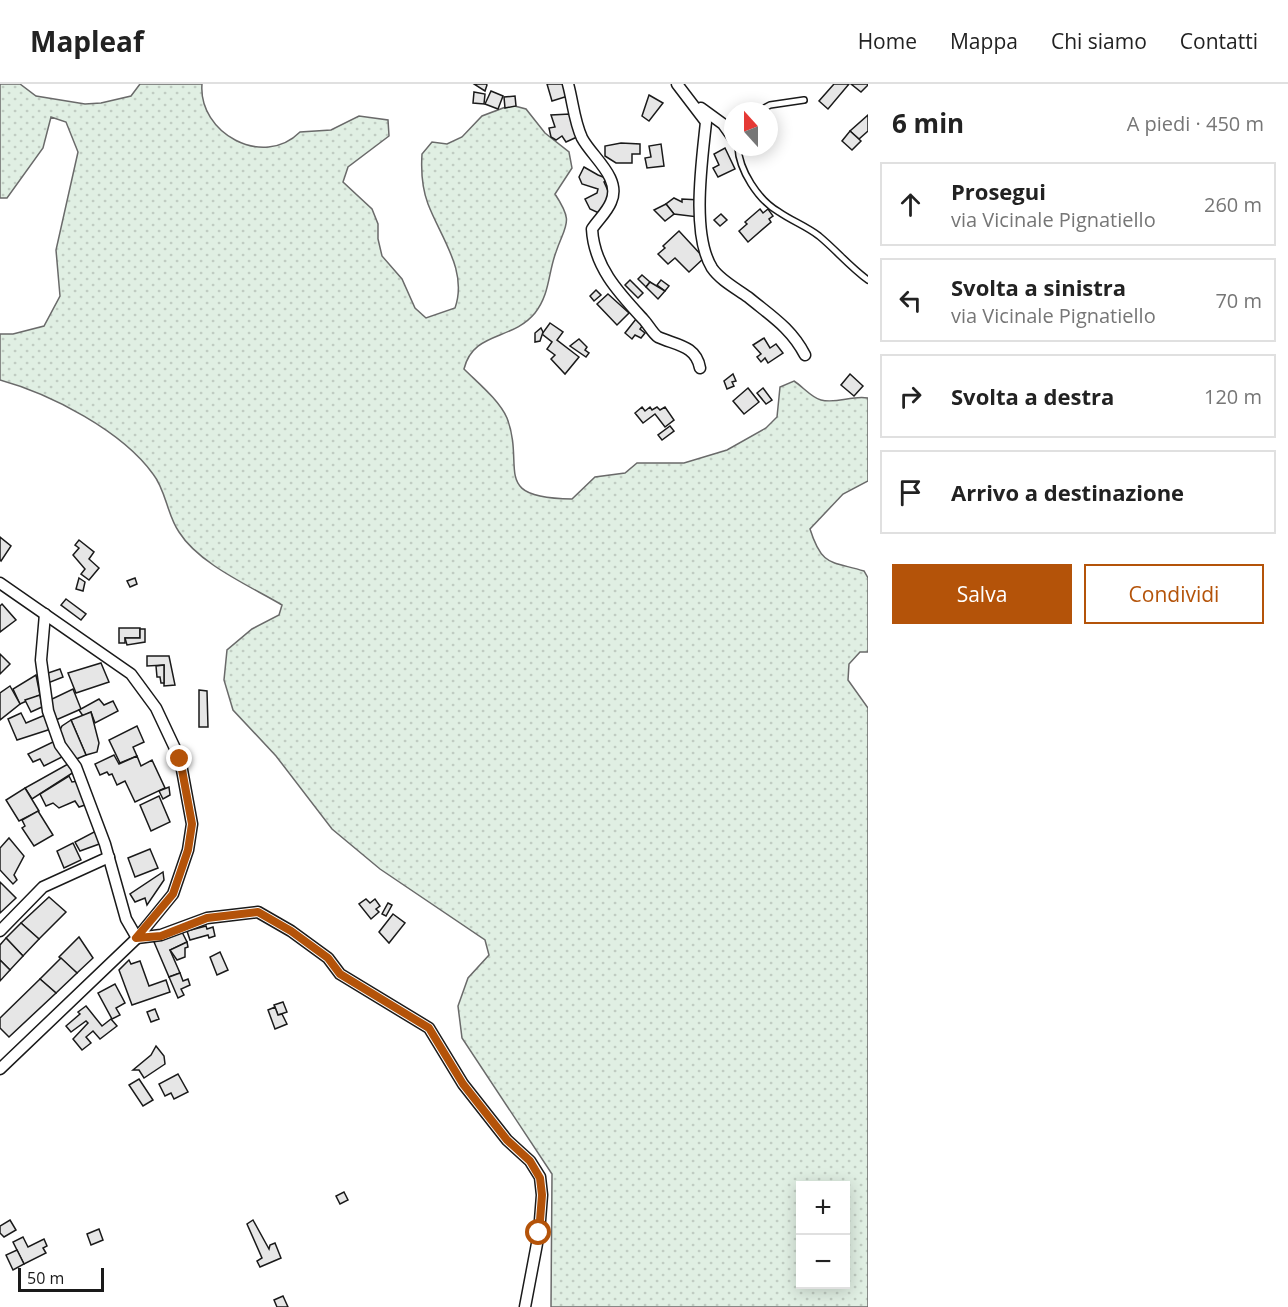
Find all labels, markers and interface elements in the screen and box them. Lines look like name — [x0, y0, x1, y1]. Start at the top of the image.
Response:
text: Mapleaf — [30, 22, 144, 60]
text: Home — [858, 27, 917, 55]
text: Mappa — [950, 27, 1018, 55]
text: Chi siamo — [1051, 27, 1147, 55]
text: Contatti — [1180, 27, 1258, 55]
north arrow — [724, 102, 778, 156]
text: 6 min — [892, 105, 964, 141]
text: A piedi · 450 m — [1127, 110, 1264, 137]
text: Prosegui — [951, 176, 1046, 206]
icon: ahead — [894, 188, 927, 221]
text: 260 m — [1204, 191, 1262, 218]
text: via Vicinale Pignatiello — [951, 206, 1156, 233]
text: Svolta a sinistra — [951, 272, 1126, 302]
icon: left — [894, 284, 927, 317]
text: 70 m — [1215, 287, 1262, 314]
text: via Vicinale Pignatiello — [951, 302, 1156, 329]
icon: right — [894, 380, 927, 413]
text: Svolta a destra — [951, 381, 1114, 411]
text: 120 m — [1204, 383, 1262, 410]
icon: arrive — [894, 476, 927, 509]
text: Arrivo a destinazione — [951, 477, 1184, 507]
button: Salva — [892, 564, 1072, 624]
button: Condividi — [1084, 564, 1264, 624]
route end — [166, 745, 192, 771]
map controls — [796, 1181, 850, 1289]
button: + — [796, 1181, 850, 1235]
route start — [525, 1219, 551, 1245]
button: − — [796, 1235, 850, 1289]
scale bar — [18, 1265, 104, 1292]
text: 50 m — [27, 1267, 64, 1289]

